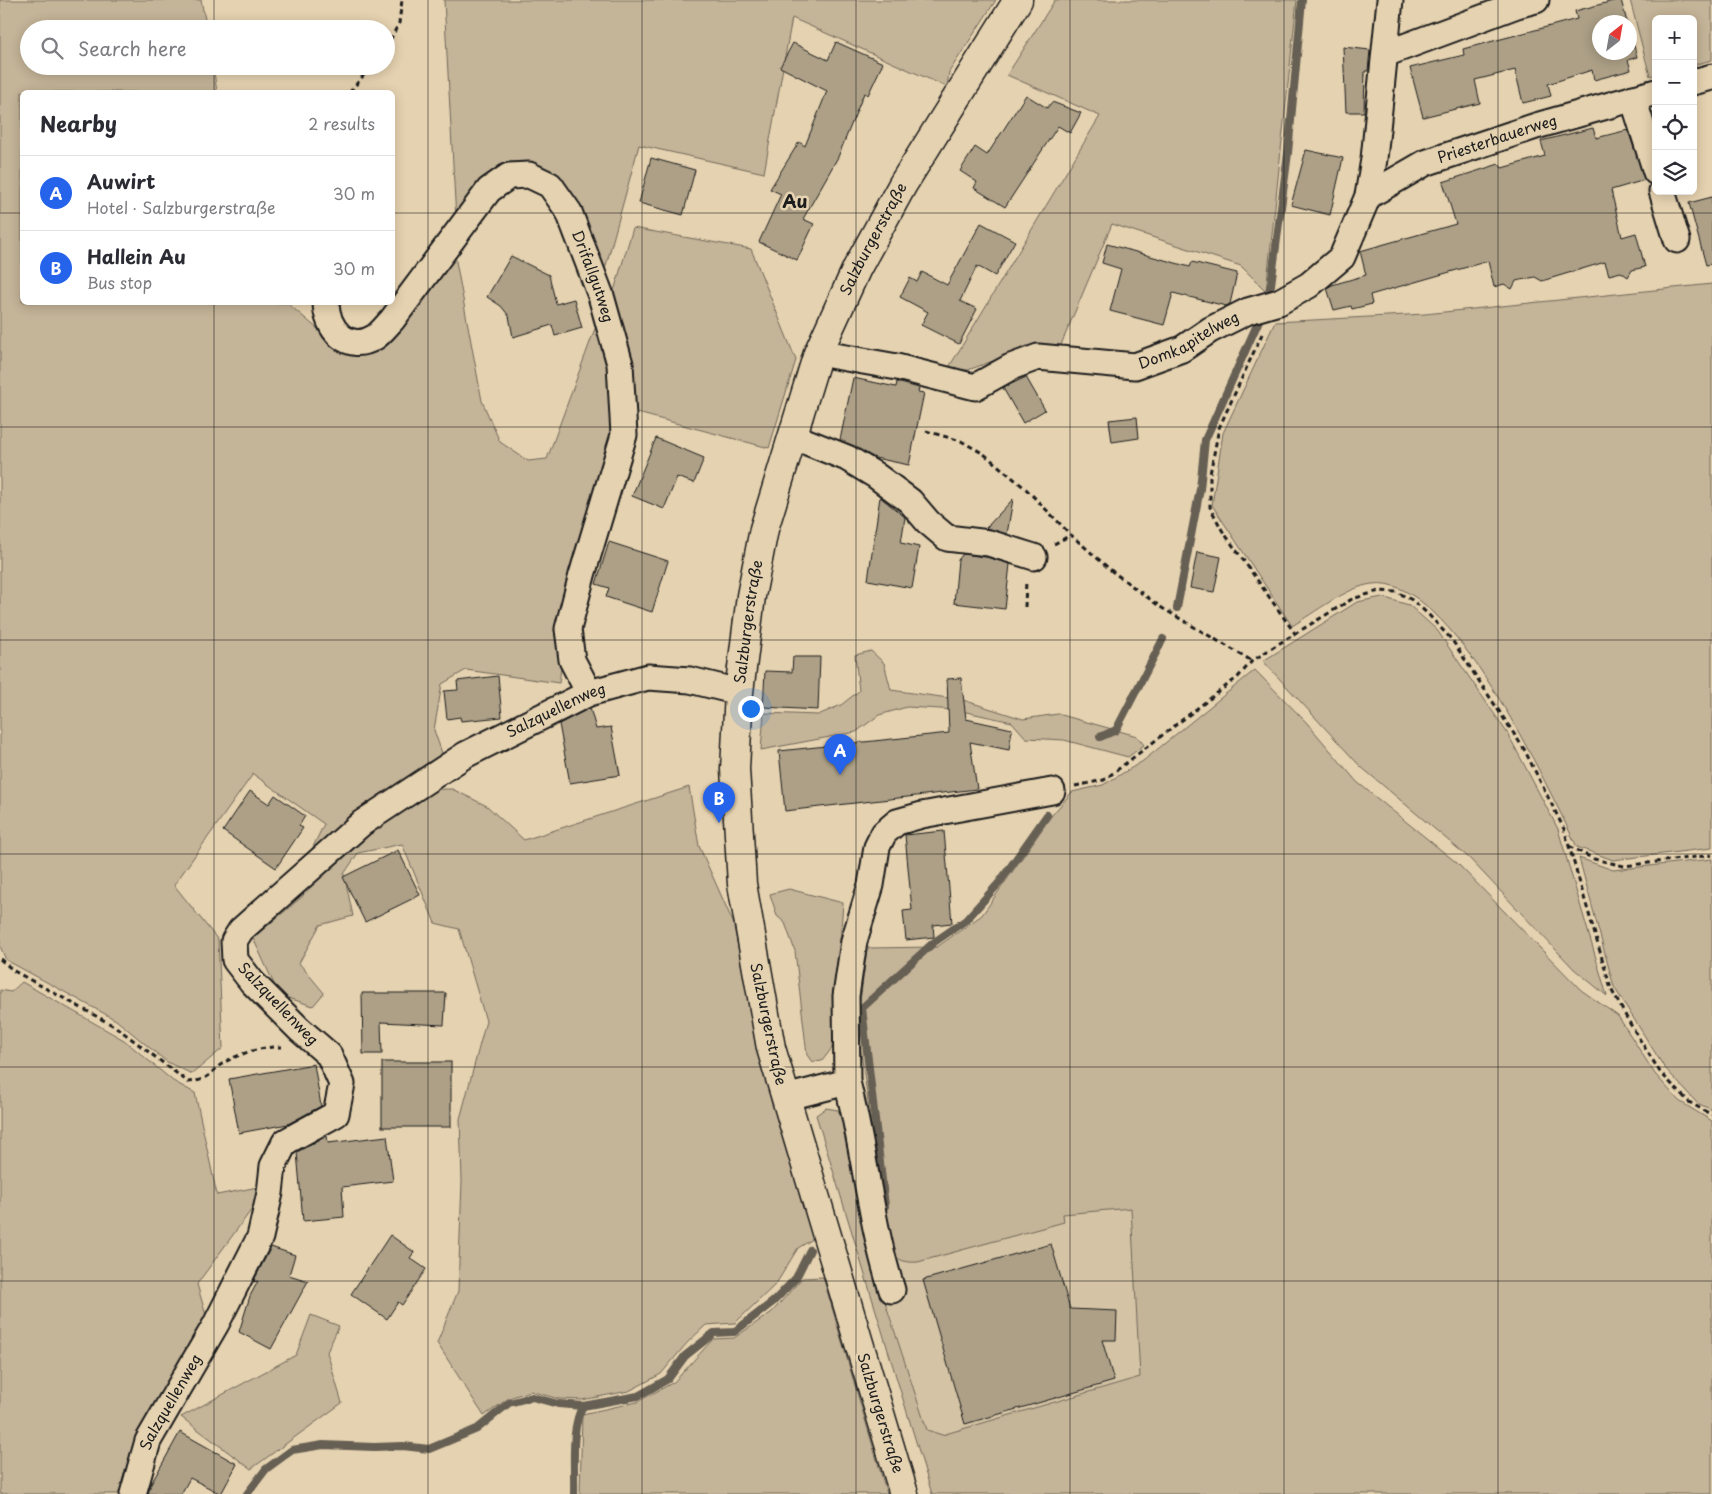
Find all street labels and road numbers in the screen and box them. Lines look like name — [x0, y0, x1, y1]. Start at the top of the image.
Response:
street label: Priesterbauerweg — [1434, 108, 1559, 168]
street label: Salzburgerstraße — [833, 178, 912, 299]
street label: Drifallgutweg — [567, 226, 621, 325]
street label: Domkapitelweg — [1135, 304, 1243, 374]
street label: Salzburgerstraße — [727, 558, 768, 685]
street label: Salzquellenweg — [502, 676, 608, 743]
street label: Salzquellenweg — [233, 956, 325, 1050]
street label: Salzburgerstraße — [745, 960, 794, 1087]
street label: Salzquellenweg — [133, 1349, 206, 1453]
street label: Salzburgerstraße — [852, 1349, 911, 1476]

